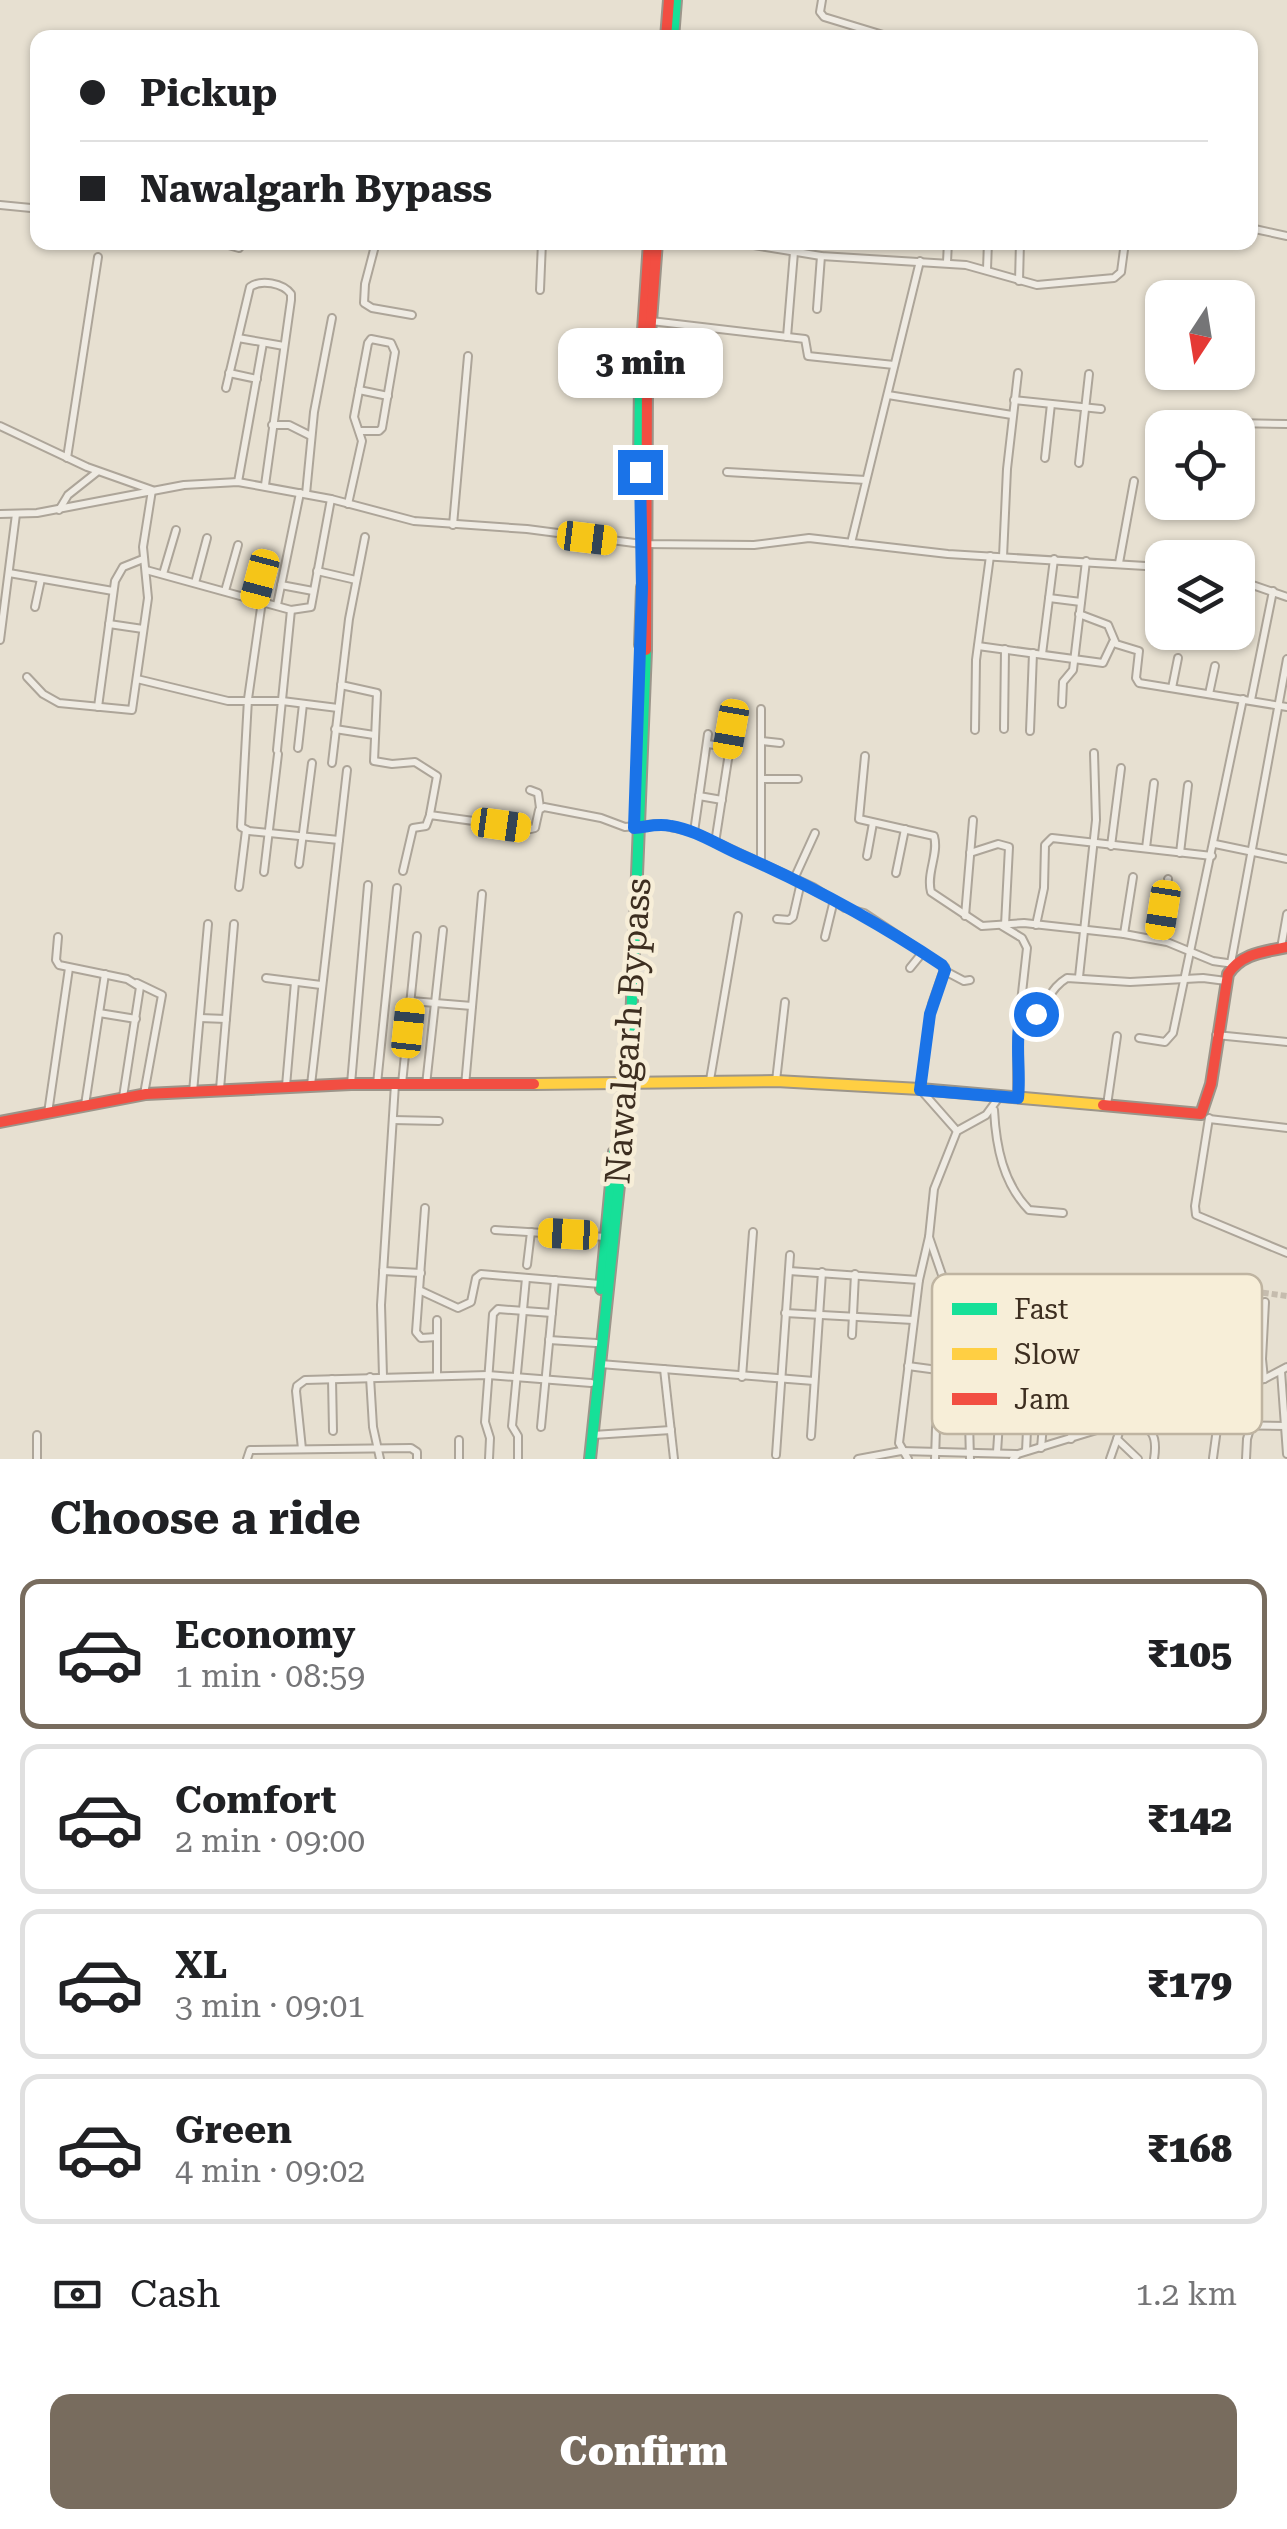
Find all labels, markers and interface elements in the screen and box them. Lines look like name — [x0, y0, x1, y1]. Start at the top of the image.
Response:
text: Pickup — [140, 71, 277, 115]
text: Nawalgarh Bypass — [140, 167, 492, 211]
north arrow — [1145, 280, 1255, 390]
map controls — [1145, 280, 1255, 650]
callout: 3 min — [558, 327, 722, 397]
text: 3 min — [596, 344, 685, 382]
button: locate — [1145, 410, 1255, 520]
route end — [618, 450, 663, 495]
car — [555, 519, 619, 557]
button: layers — [1145, 540, 1255, 650]
car — [238, 546, 282, 612]
car — [711, 697, 751, 761]
car — [469, 806, 533, 844]
street label: Nawalgarh Bypass — [597, 876, 660, 1186]
car — [1143, 878, 1183, 942]
route start — [1014, 992, 1059, 1037]
car — [390, 997, 426, 1059]
car — [537, 1217, 599, 1251]
legend — [932, 1274, 1262, 1434]
text: Fast — [1014, 1293, 1068, 1326]
text: Slow — [1014, 1338, 1081, 1371]
text: Jam — [1014, 1383, 1070, 1416]
text: Choose a ride — [50, 1492, 361, 1545]
icon: car — [55, 1609, 145, 1699]
text: Economy — [175, 1613, 355, 1657]
text: ₹105 — [1147, 1632, 1232, 1676]
text: 1 min · 08:59 — [175, 1657, 365, 1695]
icon: car — [55, 1774, 145, 1864]
text: Comfort — [175, 1778, 336, 1822]
text: ₹142 — [1147, 1797, 1232, 1841]
text: 2 min · 09:00 — [175, 1822, 365, 1860]
icon: car — [55, 1939, 145, 2029]
text: XL — [175, 1943, 227, 1987]
text: ₹179 — [1147, 1962, 1232, 2006]
text: 3 min · 09:01 — [175, 1987, 365, 2025]
icon: car — [55, 2104, 145, 2194]
text: Green — [175, 2108, 292, 2152]
text: ₹168 — [1147, 2127, 1232, 2171]
text: 4 min · 09:02 — [175, 2152, 365, 2190]
icon: cash — [50, 2267, 105, 2322]
text: Cash — [130, 2272, 220, 2316]
text: 1.2 km — [1135, 2275, 1237, 2313]
button: Confirm — [50, 2394, 1237, 2509]

